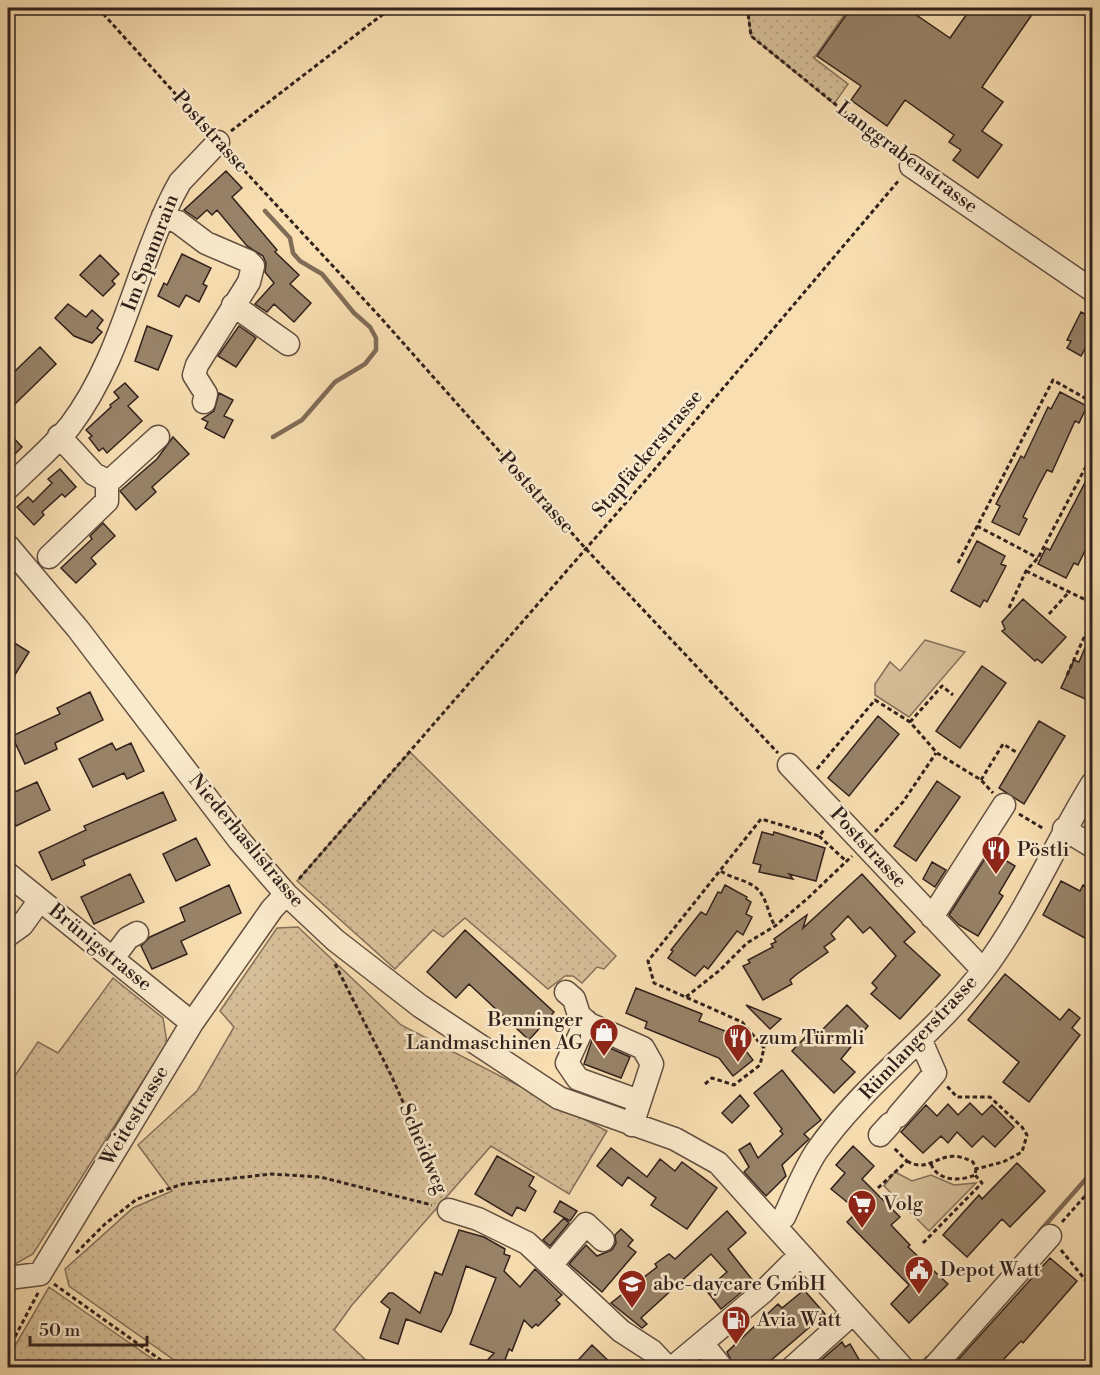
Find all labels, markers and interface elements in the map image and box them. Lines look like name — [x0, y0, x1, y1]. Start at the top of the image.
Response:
street label: Poststrasse — [167, 86, 253, 178]
street label: Langgrabenstrasse — [831, 97, 983, 219]
street label: Im Spannrain — [117, 191, 185, 315]
street label: Stapfäckerstrasse — [587, 385, 709, 523]
street label: Poststrasse — [493, 447, 579, 539]
street label: Niederhaslistrasse — [183, 769, 309, 913]
street label: Poststrasse — [824, 802, 912, 894]
restaurant icon: Pöstli — [980, 834, 1012, 876]
place label: Pöstli — [1017, 838, 1070, 863]
street label: Brünigstrasse — [42, 898, 157, 997]
street label: Rümlangerstrasse — [855, 970, 983, 1106]
place label: Benninger Landmaschinen AG — [406, 1008, 583, 1056]
shop icon: Benninger Landmaschinen AG — [588, 1016, 620, 1058]
restaurant icon: zum Türmli — [722, 1022, 754, 1064]
place label: zum Türmli — [759, 1026, 865, 1051]
street label: Weitestrasse — [95, 1061, 175, 1172]
street label: Scheidweg — [393, 1100, 453, 1199]
supermarket icon: Volg — [846, 1188, 878, 1230]
place label: Volg — [882, 1192, 924, 1217]
public building icon: Depot Watt — [903, 1254, 935, 1296]
place label: Depot Watt — [940, 1258, 1041, 1283]
school or university icon: abc-daycare GmbH — [616, 1268, 648, 1310]
place label: abc-daycare GmbH — [653, 1272, 826, 1297]
fuel station icon: Avia Watt — [720, 1304, 752, 1346]
place label: Avia Watt — [756, 1308, 842, 1333]
scale bar — [30, 1309, 147, 1347]
text: 50 m — [39, 1319, 81, 1342]

